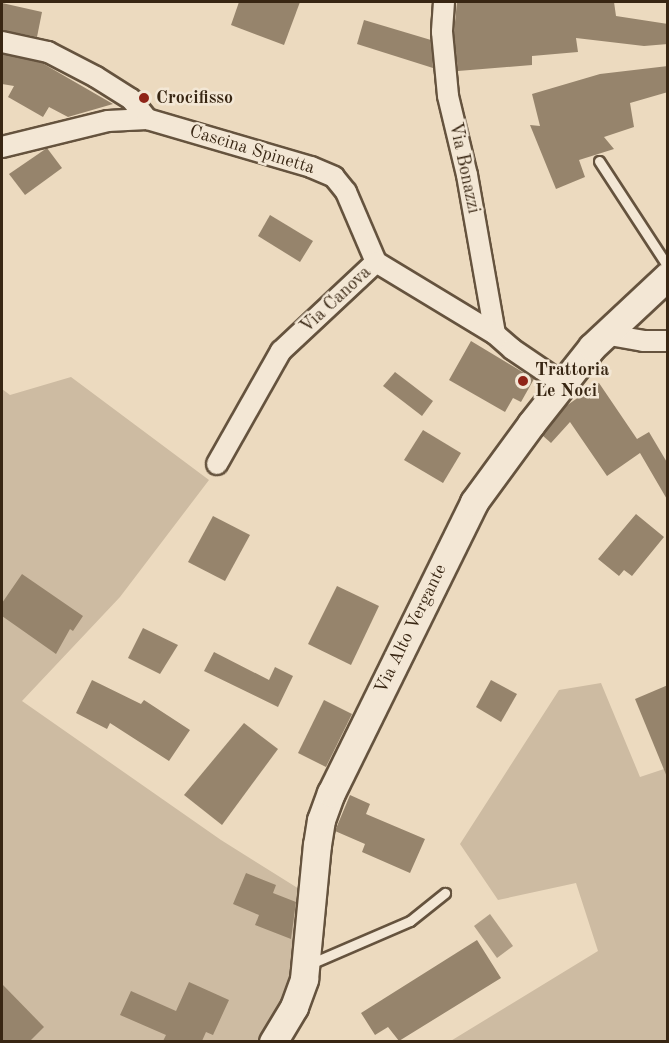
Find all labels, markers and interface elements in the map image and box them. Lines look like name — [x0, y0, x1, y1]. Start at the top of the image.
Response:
place label: Crocifisso — [156, 87, 233, 109]
marker: Crocifisso — [137, 91, 151, 105]
street label: Via Bonazzi — [444, 120, 484, 216]
street label: Cascina Spinetta — [187, 121, 317, 179]
street label: Via Canova — [296, 262, 376, 338]
place label: Trattoria Le Noci — [535, 360, 609, 403]
marker: Trattoria Le Noci — [516, 374, 530, 388]
street label: Via Alto Vergante — [370, 561, 452, 697]

